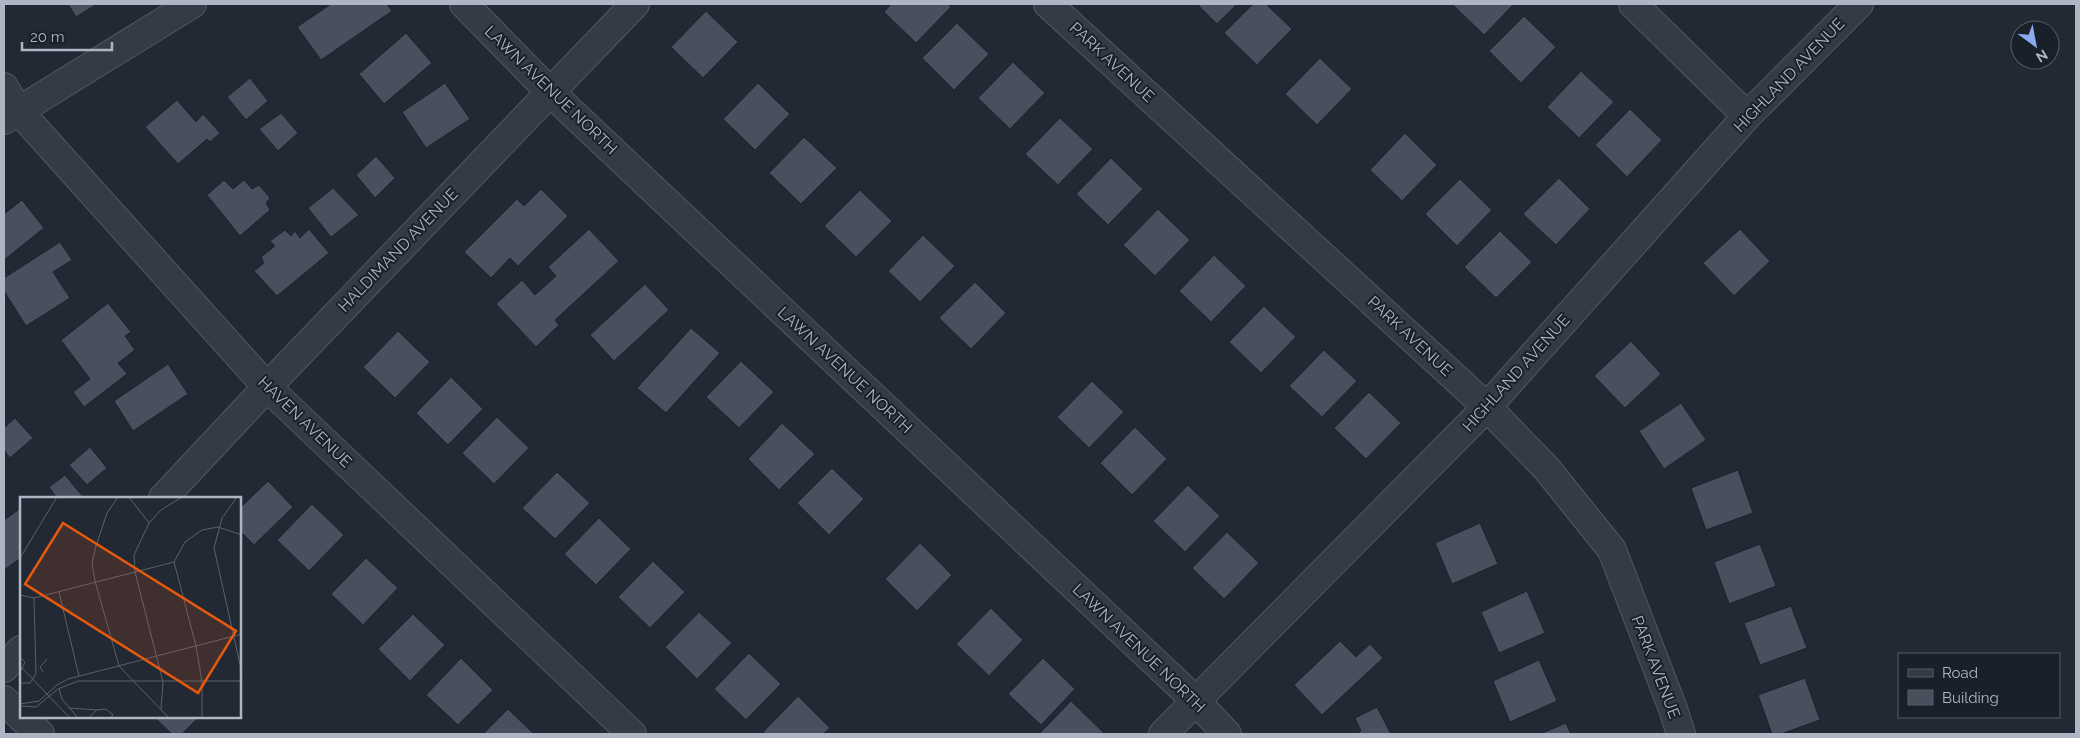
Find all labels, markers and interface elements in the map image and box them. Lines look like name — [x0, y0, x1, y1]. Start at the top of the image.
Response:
street label: HIGHLAND AVENUE — [1730, 14, 1849, 136]
street label: PARK AVENUE — [1066, 18, 1158, 106]
scale bar — [22, 20, 112, 52]
north arrow — [2010, 20, 2060, 70]
street label: LAWN AVENUE NORTH — [481, 22, 621, 158]
text: 20 m — [30, 28, 65, 46]
text: N — [2033, 46, 2051, 66]
street label: HALDIMAND AVENUE — [334, 184, 462, 316]
street label: PARK AVENUE — [1364, 292, 1456, 380]
street label: LAWN AVENUE NORTH — [774, 303, 916, 437]
street label: HIGHLAND AVENUE — [1458, 310, 1574, 436]
street label: HAVEN AVENUE — [254, 372, 356, 472]
inset map — [20, 497, 241, 718]
street label: LAWN AVENUE NORTH — [1069, 580, 1209, 716]
street label: PARK AVENUE — [1628, 613, 1684, 721]
legend — [1898, 653, 2060, 718]
text: Road — [1942, 664, 1978, 682]
text: Building — [1942, 689, 1999, 707]

